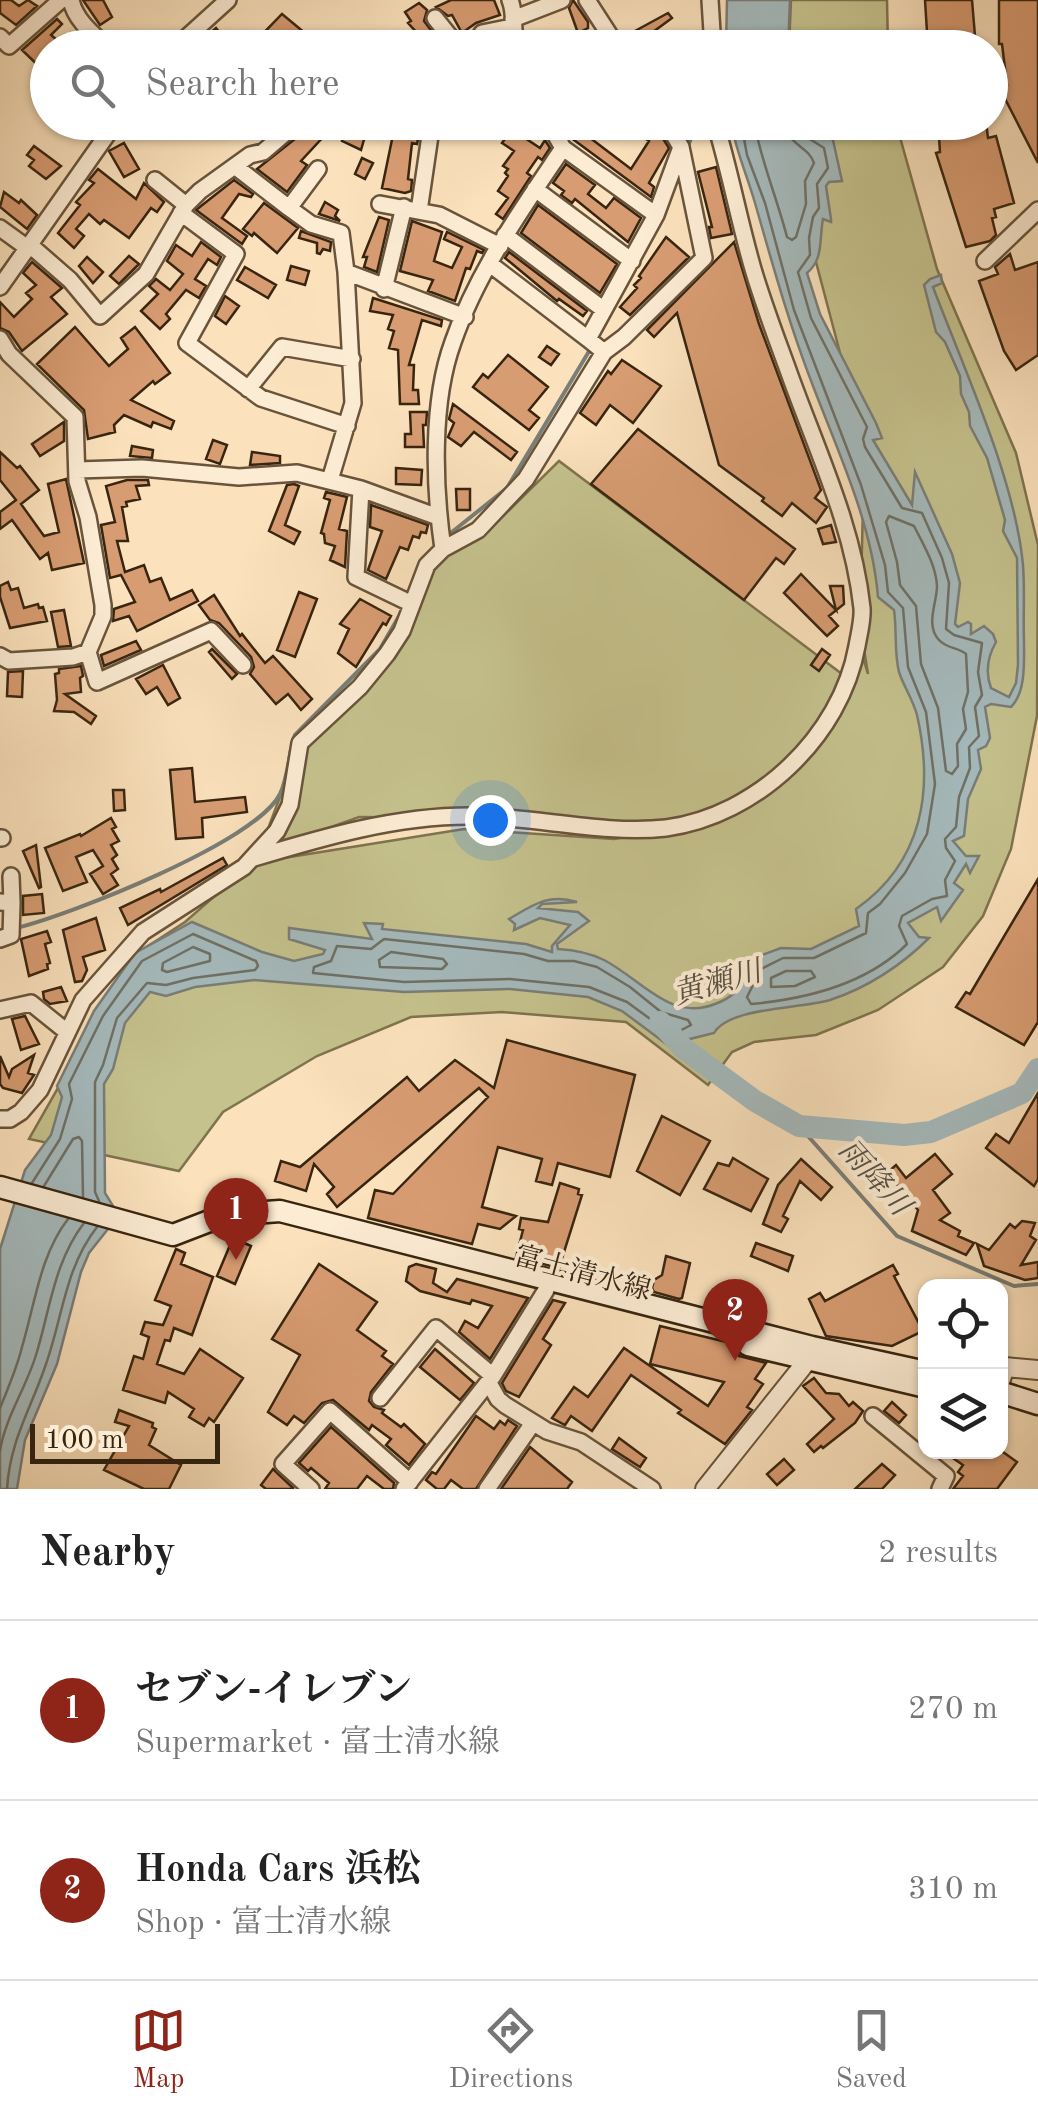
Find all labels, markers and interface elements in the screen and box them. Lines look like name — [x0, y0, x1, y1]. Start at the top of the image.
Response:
search box — [30, 30, 1008, 140]
icon: search — [65, 58, 120, 113]
text: Search here — [145, 66, 340, 104]
your location — [465, 795, 516, 846]
water label: 黄瀬川 — [669, 953, 768, 1011]
water label: 雨降川 — [832, 1134, 918, 1224]
pin: 1 — [204, 1178, 268, 1260]
street label: 富士清水線 — [511, 1240, 654, 1307]
pin: 2 — [702, 1278, 768, 1361]
map controls — [918, 1279, 1008, 1459]
button: locate — [918, 1279, 1008, 1369]
button: layers — [918, 1369, 1008, 1459]
scale bar — [30, 1419, 220, 1464]
text: 100 m — [45, 1427, 124, 1455]
text: Nearby — [40, 1533, 176, 1575]
text: 2 results — [878, 1538, 998, 1570]
text: セブン-イレブン — [135, 1672, 412, 1710]
text: 1 — [63, 1694, 82, 1726]
text: 270 m — [908, 1694, 998, 1726]
text: Supermarket · 富士清水線 — [135, 1728, 500, 1760]
text: Honda Cars 浜松 — [135, 1852, 421, 1890]
text: 2 — [63, 1874, 82, 1906]
text: 310 m — [908, 1874, 998, 1906]
text: Shop · 富士清水線 — [135, 1908, 392, 1940]
tab: Map — [131, 2003, 186, 2098]
tab: Directions — [449, 2003, 573, 2098]
tab: Saved — [835, 2003, 907, 2098]

